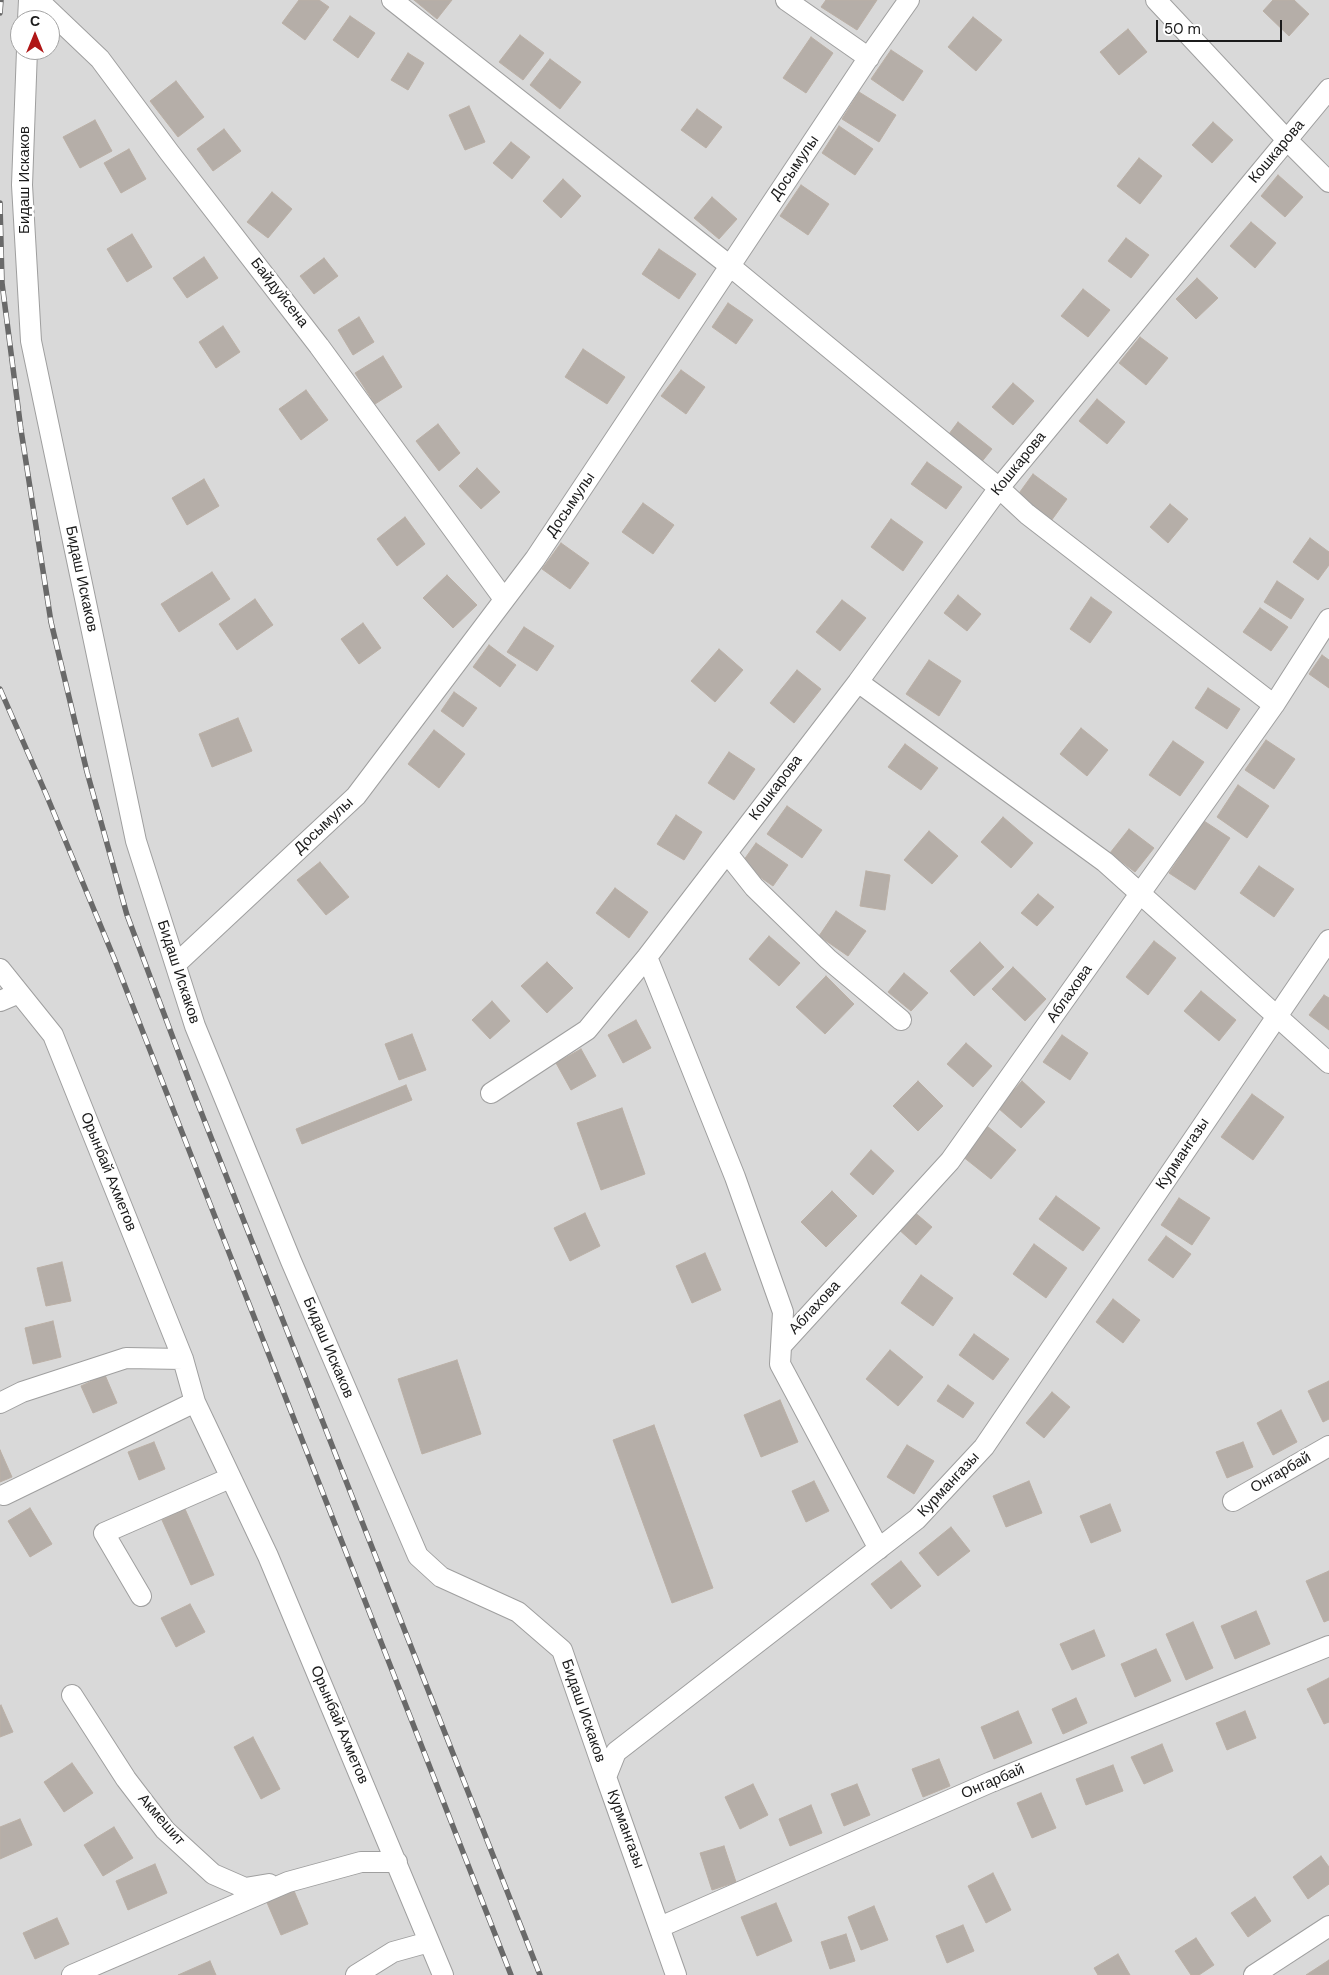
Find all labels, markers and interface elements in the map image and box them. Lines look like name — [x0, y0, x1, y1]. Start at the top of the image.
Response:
north arrow — [10, 10, 60, 60]
scale bar — [1159, 10, 1285, 42]
text: С — [30, 12, 40, 30]
text: 50 m — [1164, 19, 1201, 39]
street label: Кошкарова — [1245, 117, 1309, 187]
street label: Бидаш Искаков — [16, 126, 34, 234]
street label: Досымулы — [767, 132, 823, 204]
street label: Байдуйсена — [246, 254, 312, 332]
street label: Кошкарова — [988, 428, 1050, 500]
street label: Досымулы — [543, 469, 599, 541]
street label: Бидаш Искаков — [61, 524, 101, 634]
street label: Кошкарова — [746, 752, 806, 824]
street label: Досымулы — [291, 794, 357, 858]
street label: Бидаш Искаков — [153, 918, 203, 1026]
street label: Аблахова — [1043, 961, 1097, 1027]
street label: Орынбай Ахметов — [76, 1110, 140, 1234]
street label: Курмангазы — [1153, 1115, 1213, 1193]
street label: Аблахова — [786, 1277, 844, 1339]
street label: Бидаш Искаков — [299, 1295, 357, 1401]
street label: Курмангазы — [914, 1449, 984, 1521]
street label: Онгарбай — [1248, 1449, 1314, 1497]
street label: Бидаш Искаков — [557, 1657, 609, 1765]
street label: Орынбай Ахметов — [306, 1663, 372, 1787]
street label: Онгарбай — [959, 1761, 1027, 1803]
street label: Курмангазы — [602, 1787, 648, 1871]
street label: Акмешит — [134, 1791, 188, 1849]

